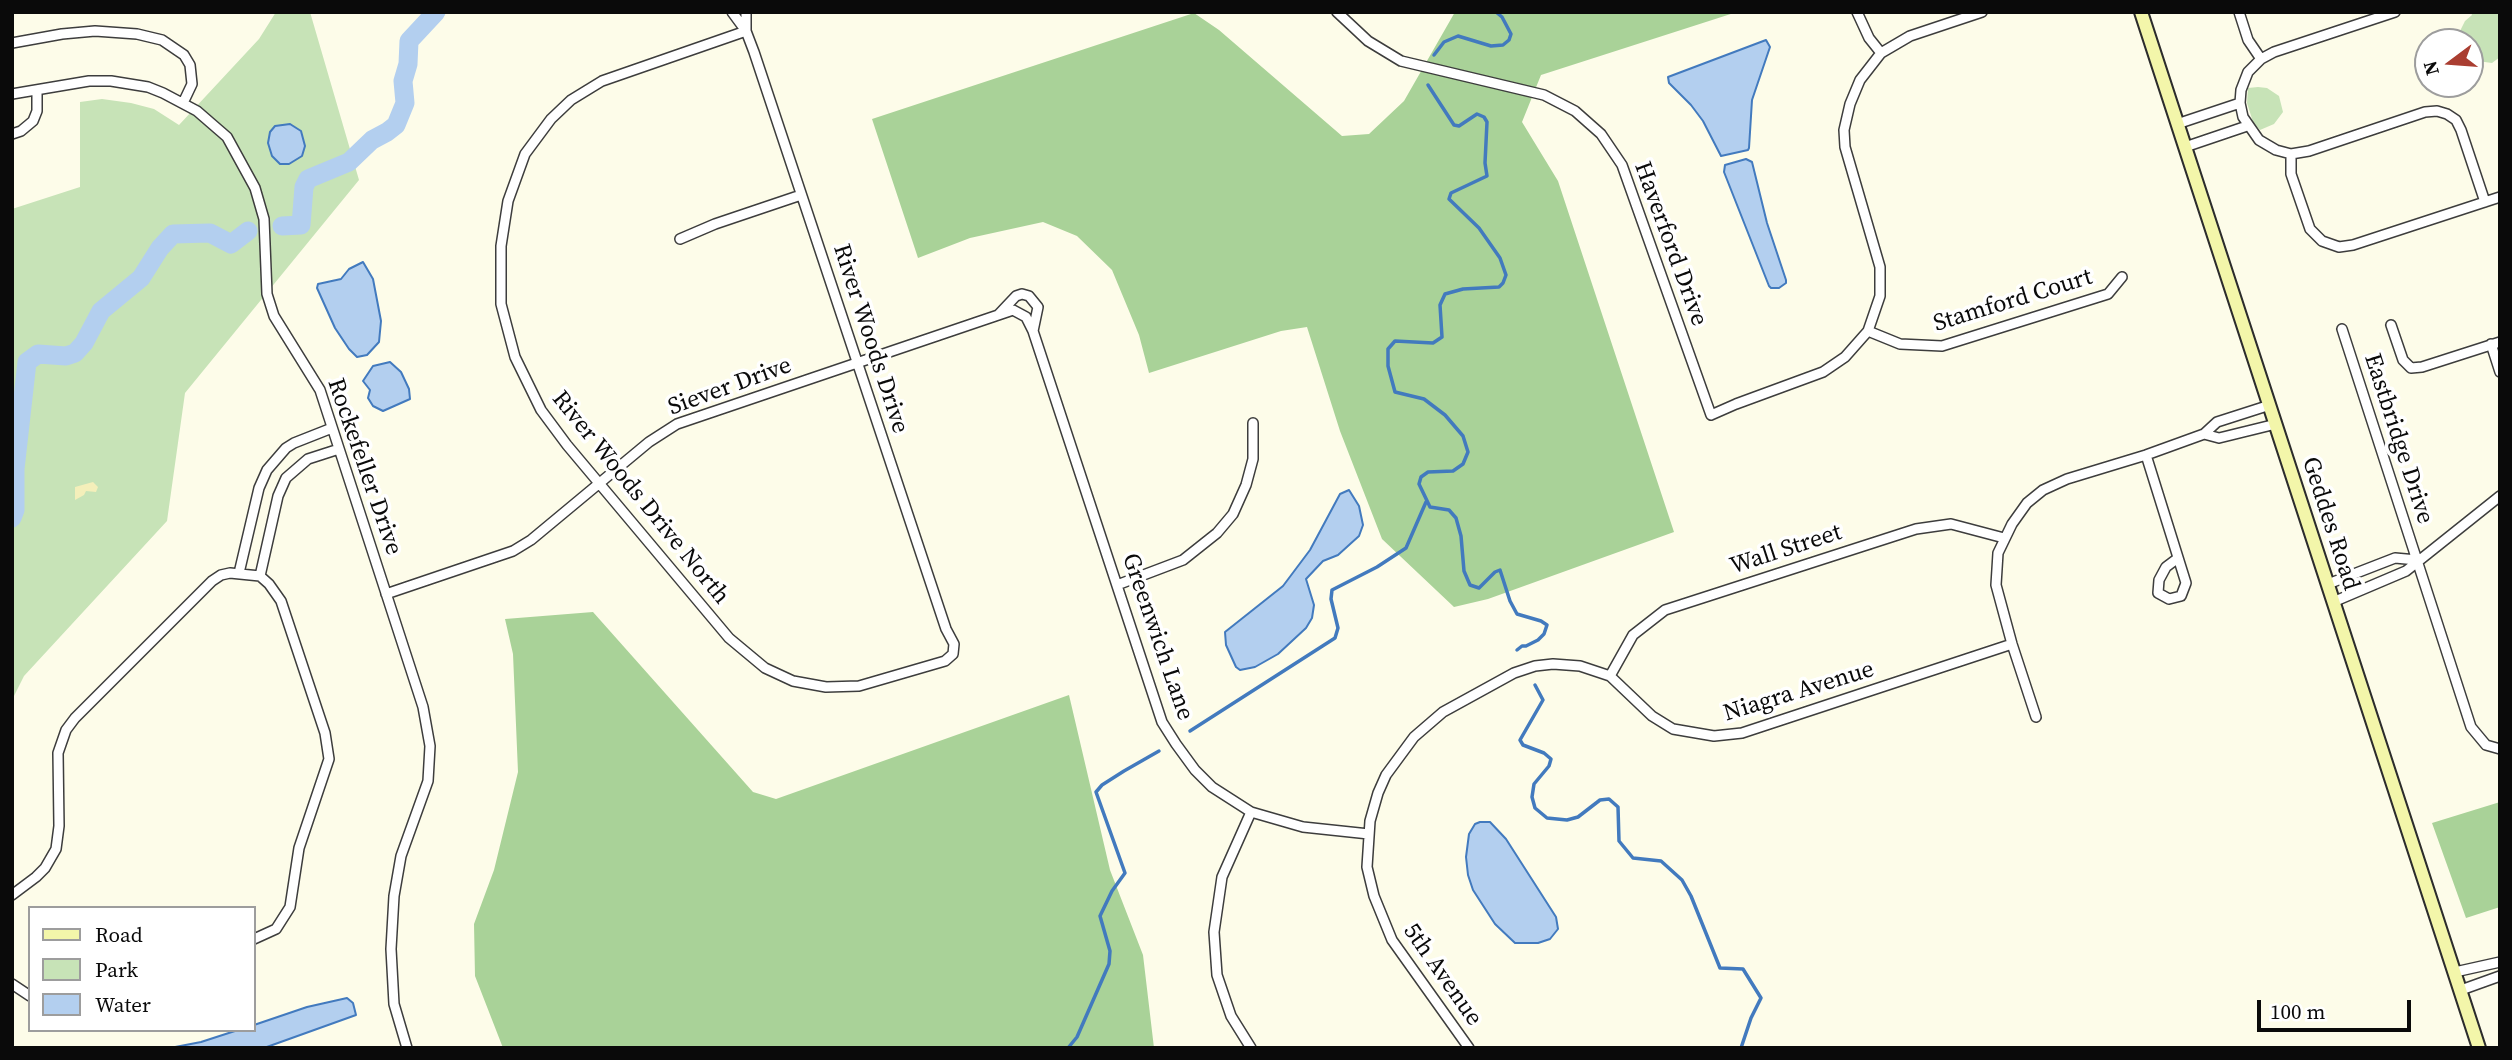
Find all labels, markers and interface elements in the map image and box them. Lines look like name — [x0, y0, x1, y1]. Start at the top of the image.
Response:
north arrow — [2414, 28, 2484, 98]
text: N — [2416, 58, 2445, 78]
street label: Haverford Drive — [1627, 158, 1713, 330]
street label: River Woods Drive — [826, 241, 914, 437]
street label: Stamford Court — [1930, 263, 2096, 339]
street label: Eastbridge Drive — [2357, 350, 2439, 528]
street label: Siever Drive — [664, 351, 796, 423]
street label: Rockefeller Drive — [320, 375, 408, 559]
street label: River Woods Drive North — [545, 385, 735, 611]
street label: Geddes Road — [2295, 454, 2365, 594]
street label: Wall Street — [1727, 518, 1845, 582]
street label: Greenwich Lane — [1115, 550, 1199, 724]
street label: Niagra Avenue — [1720, 655, 1878, 729]
legend — [28, 906, 256, 1032]
street label: 5th Avenue — [1396, 918, 1488, 1032]
text: Road — [95, 920, 143, 949]
text: Park — [95, 955, 138, 984]
scale bar — [2260, 986, 2414, 1030]
text: Water — [95, 990, 151, 1019]
text: 100 m — [2270, 997, 2325, 1026]

